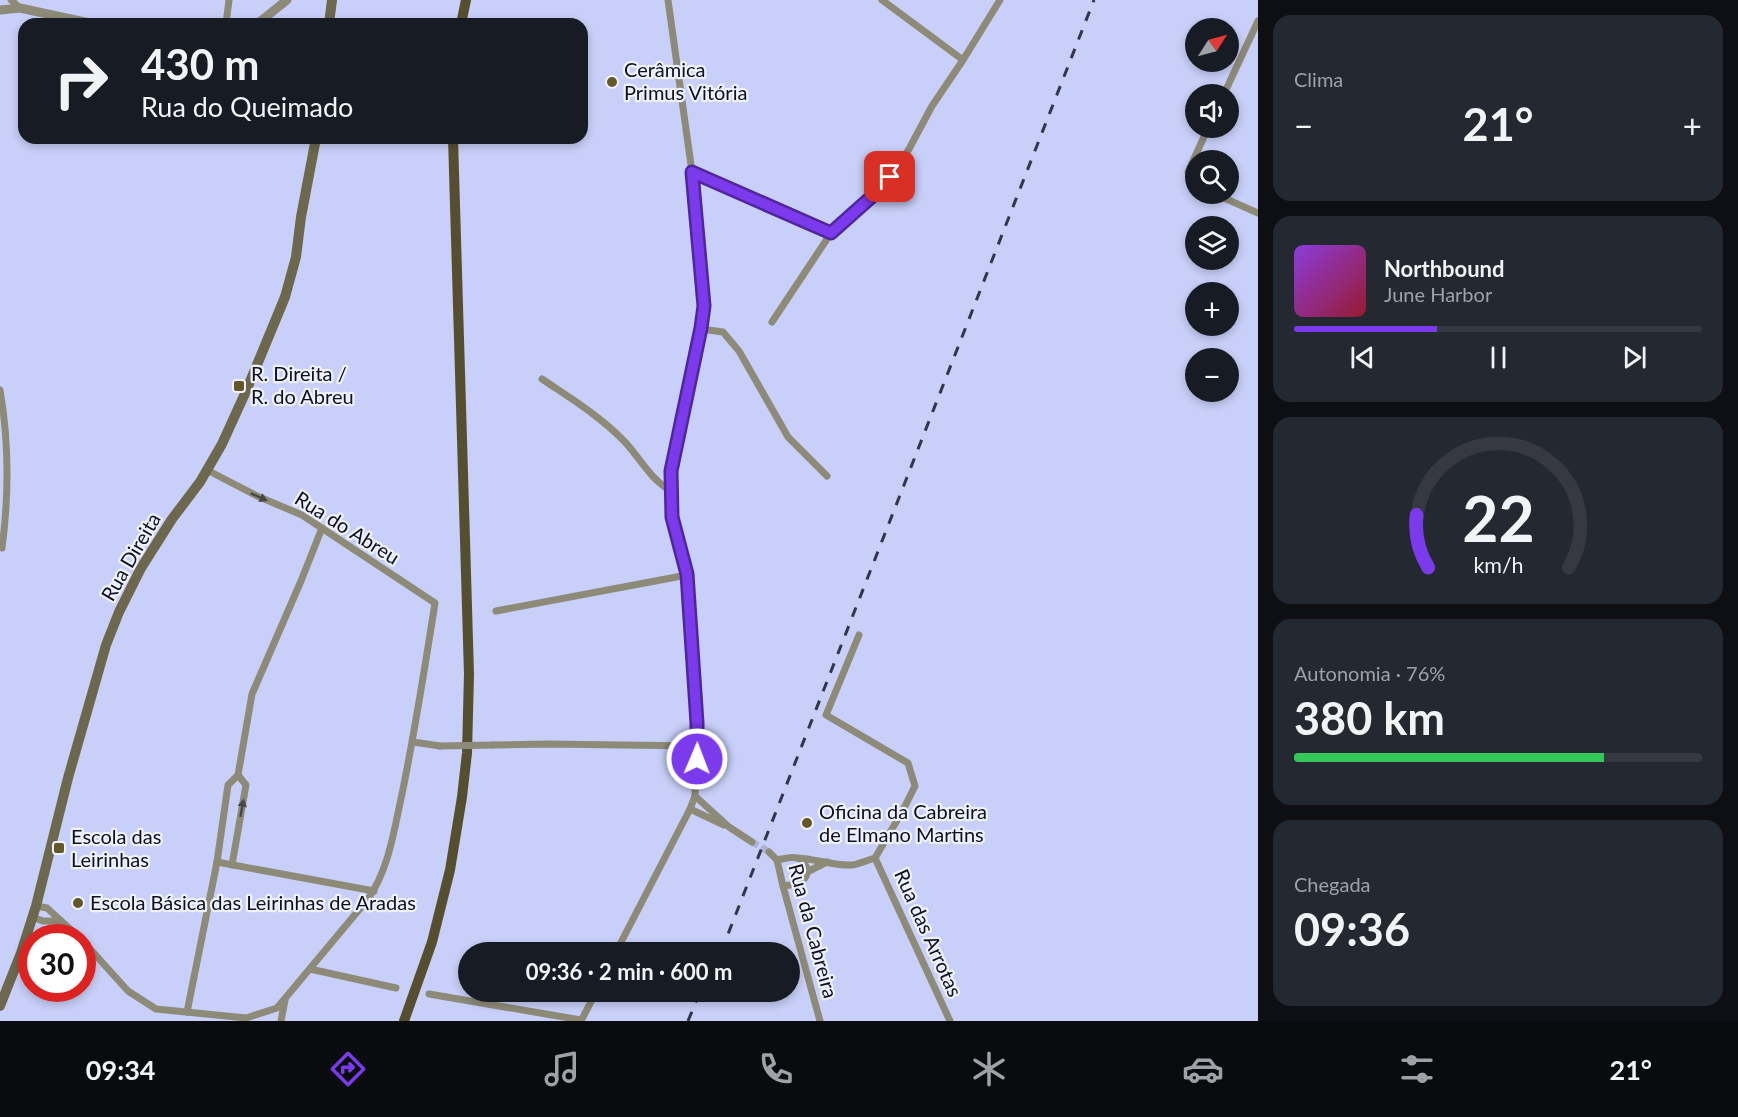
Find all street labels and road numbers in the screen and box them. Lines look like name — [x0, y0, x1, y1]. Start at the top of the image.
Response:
street label: Rua do Abreu — [291, 486, 404, 569]
street label: Rua Direita — [95, 508, 165, 605]
street label: Rua da Cabreira — [784, 861, 843, 1001]
street label: Rua das Arrotas — [890, 865, 968, 1000]

